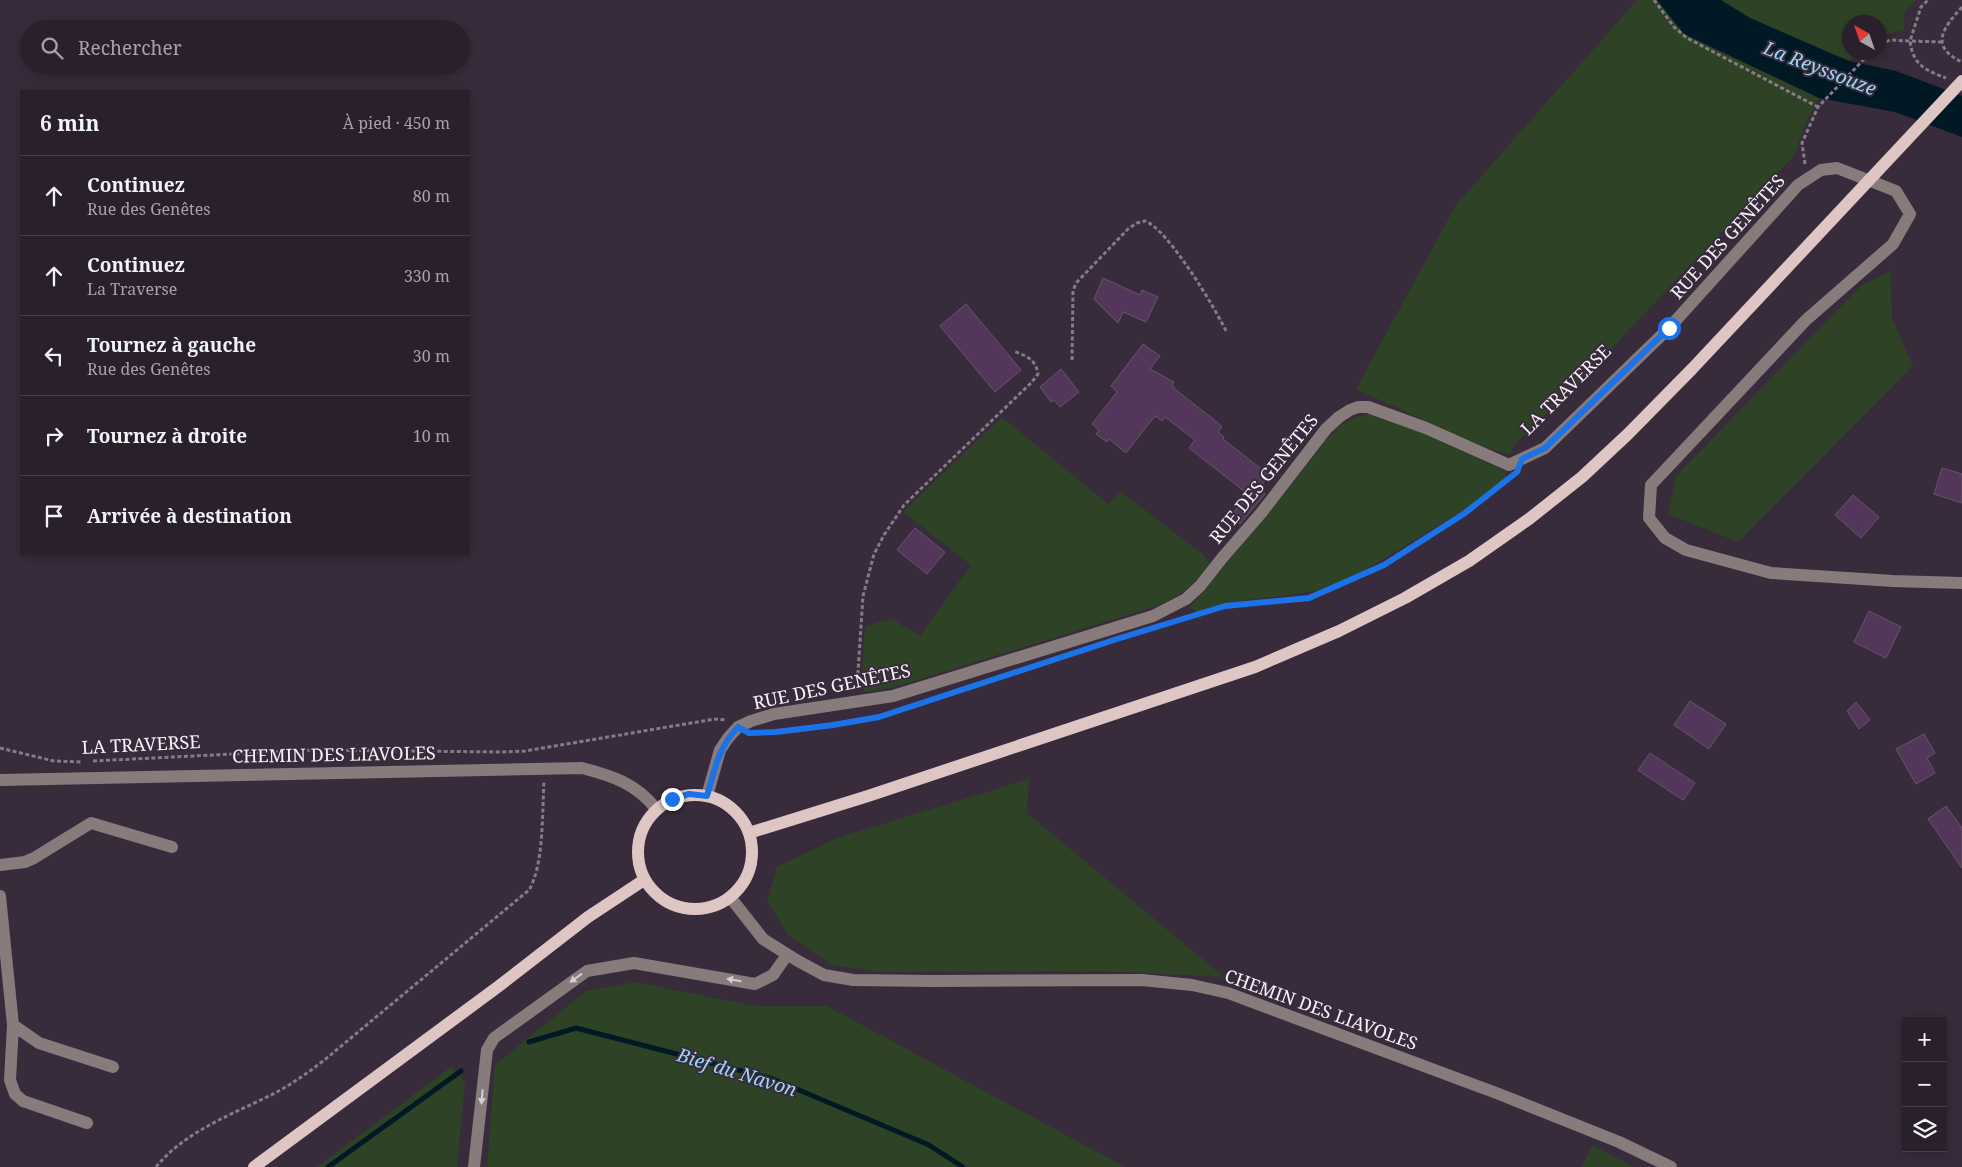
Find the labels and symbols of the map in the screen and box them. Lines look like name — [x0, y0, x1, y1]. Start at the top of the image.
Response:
north arrow — [1842, 15, 1887, 60]
water label: La Reyssouze — [1759, 34, 1880, 101]
street label: RUE DES GENÊTES — [1665, 169, 1790, 304]
route start — [1658, 317, 1681, 340]
street label: LA TRAVERSE — [1515, 339, 1616, 440]
street label: RUE DES GENÊTES — [1203, 409, 1323, 548]
street label: RUE DES GENÊTES — [751, 658, 913, 714]
street label: LA TRAVERSE — [81, 729, 201, 759]
street label: CHEMIN DES LIAVOLES — [232, 740, 436, 768]
route end — [661, 788, 684, 811]
street label: CHEMIN DES LIAVOLES — [1222, 963, 1421, 1055]
one-way arrow — [569, 973, 583, 983]
one-way arrow — [726, 975, 742, 983]
water label: Bief du Navon — [673, 1041, 801, 1103]
one-way arrow — [478, 1089, 486, 1105]

